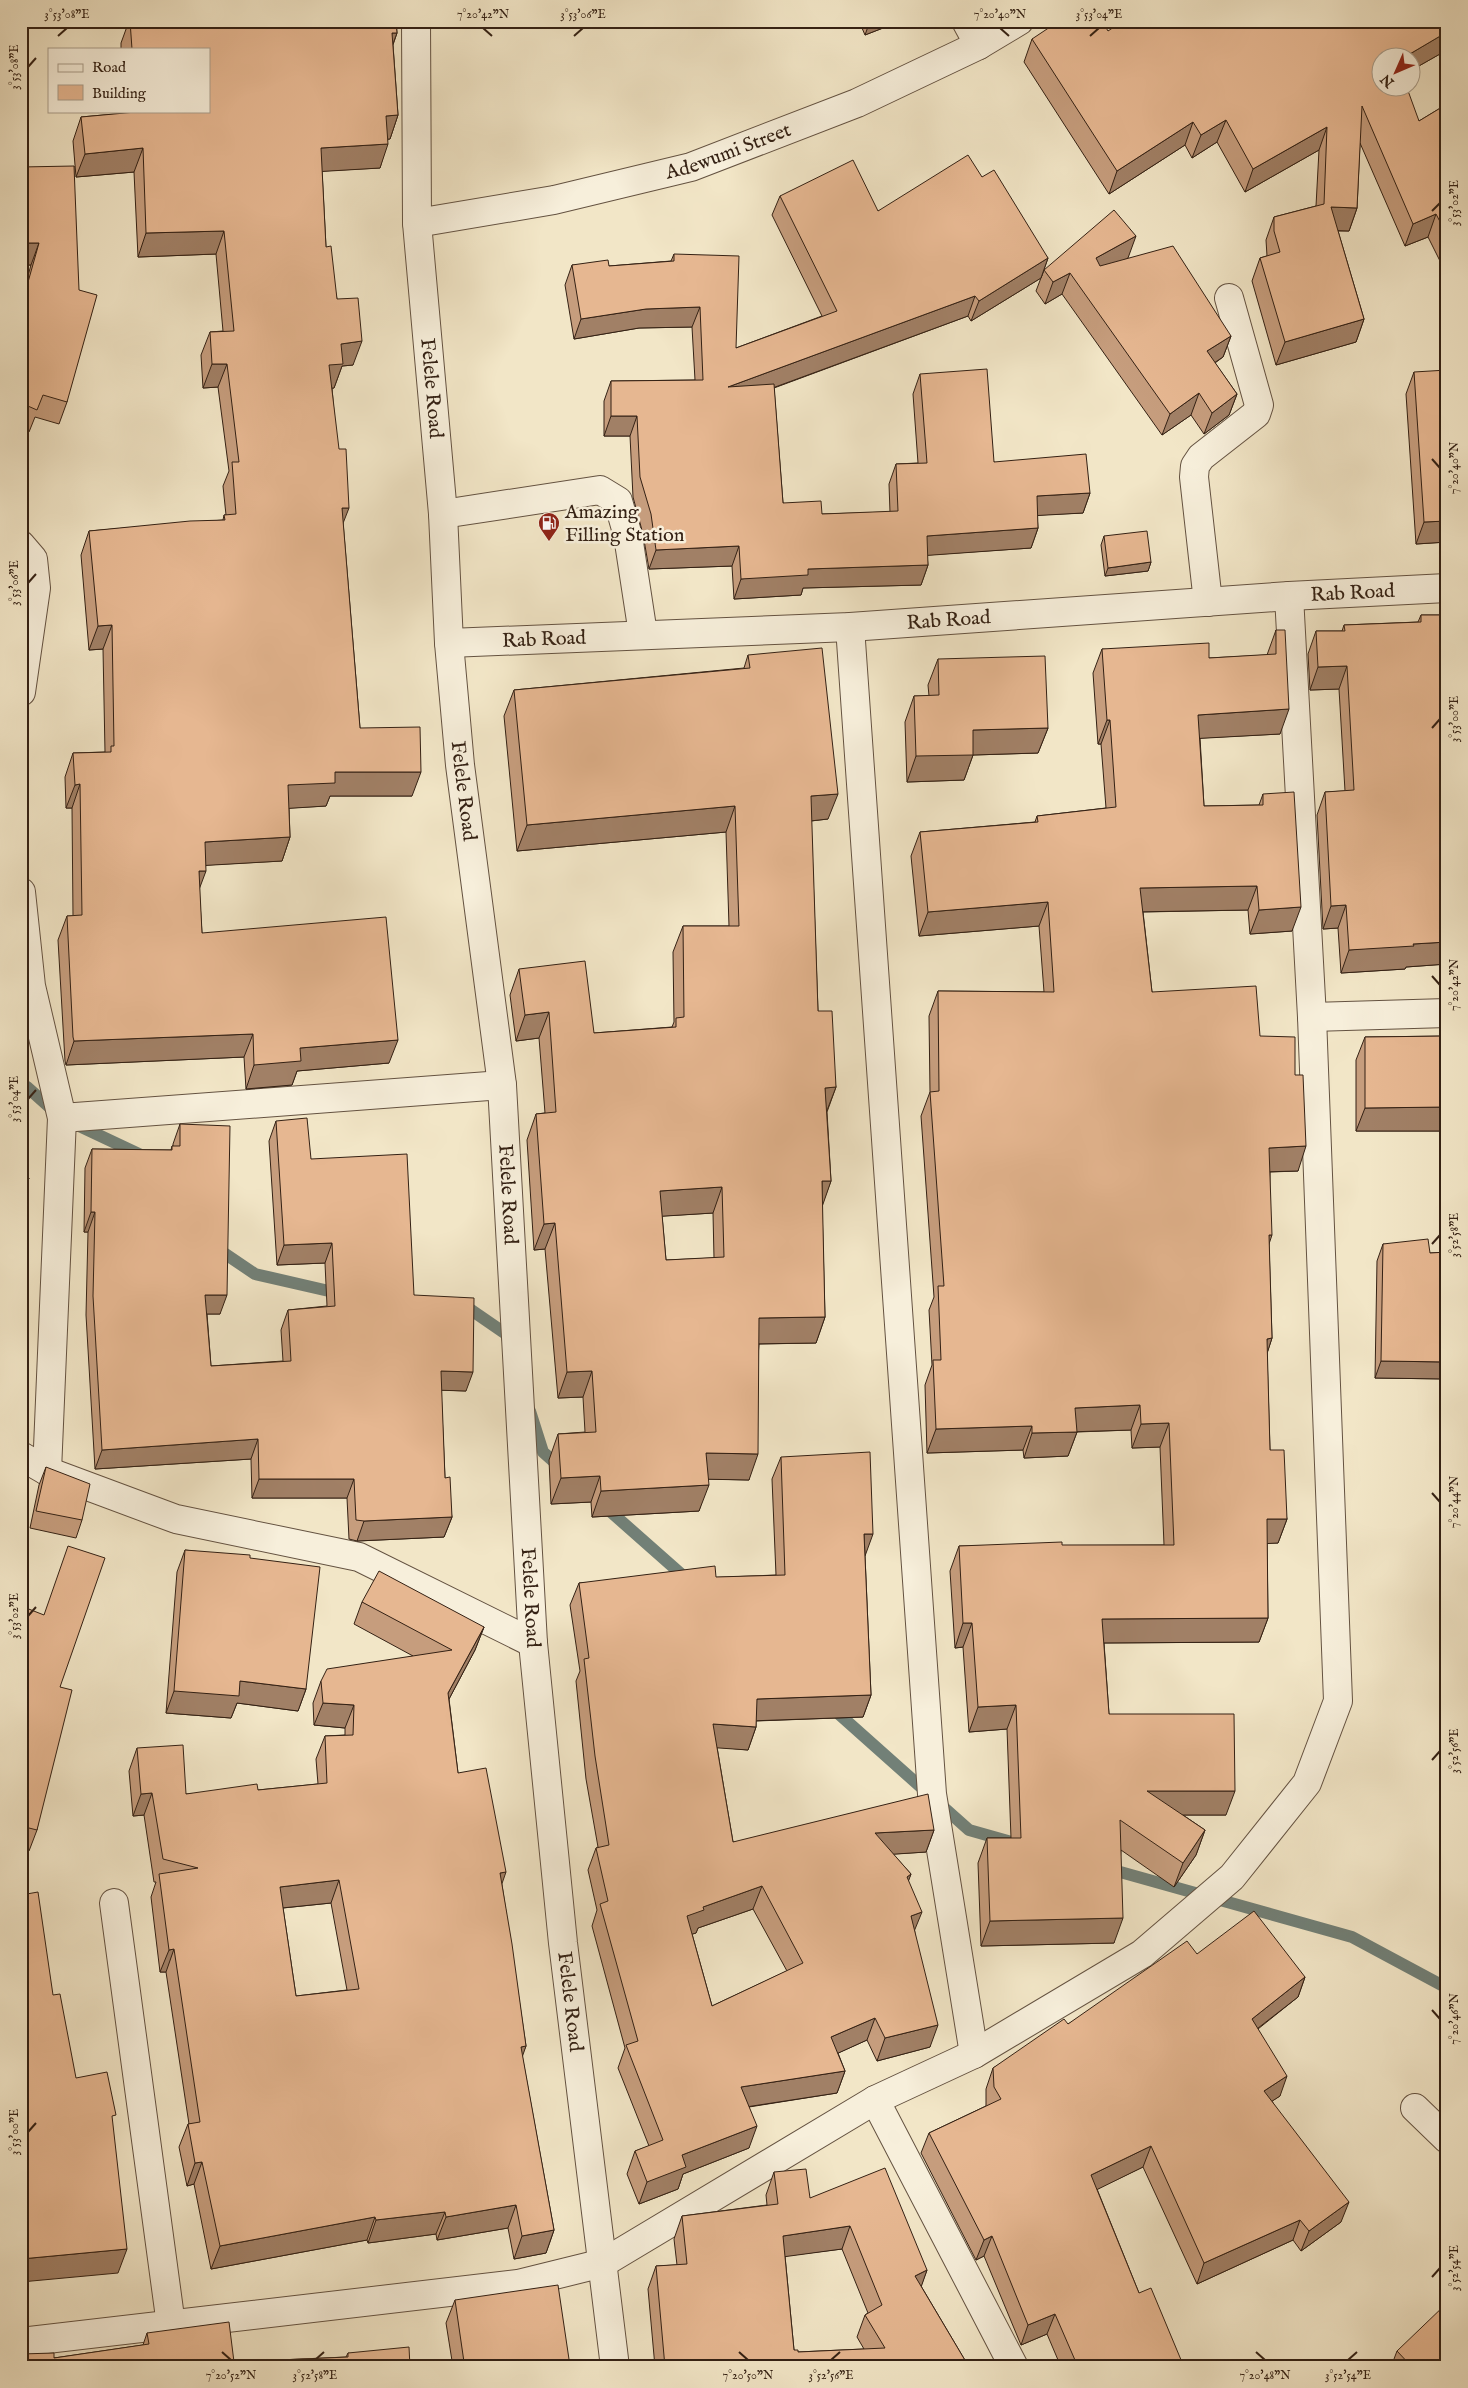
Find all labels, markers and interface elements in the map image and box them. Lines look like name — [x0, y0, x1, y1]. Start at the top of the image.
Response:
text: 3°53'08"E — [44, 7, 90, 22]
text: 7°20'42"N — [457, 7, 510, 22]
text: 3°53'06"E — [560, 7, 606, 22]
text: 7°20'40"N — [974, 7, 1027, 22]
text: 3°53'04"E — [1076, 7, 1122, 22]
text: 3°53'08"E — [7, 44, 22, 90]
legend — [48, 48, 210, 112]
north arrow — [1370, 48, 1420, 98]
text: Road — [92, 58, 127, 77]
text: N — [1377, 70, 1399, 92]
text: Building — [92, 84, 147, 103]
street label: Adewumi Street — [662, 117, 795, 185]
text: 3°53'02"E — [1447, 180, 1462, 226]
street label: Felele Road — [415, 337, 449, 440]
text: 7°20'40"N — [1447, 441, 1462, 494]
place label: Amazing Filling Station — [564, 500, 685, 548]
fuel station icon: Amazing Filling Station — [537, 511, 561, 542]
text: 3°53'06"E — [7, 560, 22, 606]
street label: Rab Road — [1310, 578, 1395, 607]
street label: Rab Road — [906, 605, 992, 635]
street label: Rab Road — [501, 625, 587, 653]
text: 3°53'00"E — [1447, 696, 1462, 742]
street label: Felele Road — [445, 740, 482, 843]
text: 7°20'42"N — [1447, 958, 1462, 1011]
text: 3°53'04"E — [7, 1076, 22, 1122]
street label: Felele Road — [493, 1143, 523, 1245]
text: 3°52'58"E — [1447, 1213, 1462, 1257]
text: 7°20'44"N — [1447, 1475, 1462, 1528]
street label: Felele Road — [515, 1547, 546, 1649]
text: 3°53'02"E — [7, 1593, 22, 1639]
text: 3°52'56"E — [1447, 1728, 1462, 1774]
street label: Felele Road — [552, 1950, 589, 2053]
text: 7°20'46"N — [1447, 1993, 1462, 2045]
text: 3°53'00"E — [7, 2109, 22, 2155]
text: 3°52'54"E — [1447, 2245, 1462, 2291]
text: 7°20'52"N — [206, 2368, 257, 2383]
text: 3°52'58"E — [293, 2368, 337, 2383]
text: 7°20'50"N — [723, 2368, 774, 2383]
text: 3°52'56"E — [808, 2368, 854, 2383]
text: 7°20'48"N — [1239, 2368, 1291, 2383]
text: 3°52'54"E — [1325, 2368, 1371, 2383]

